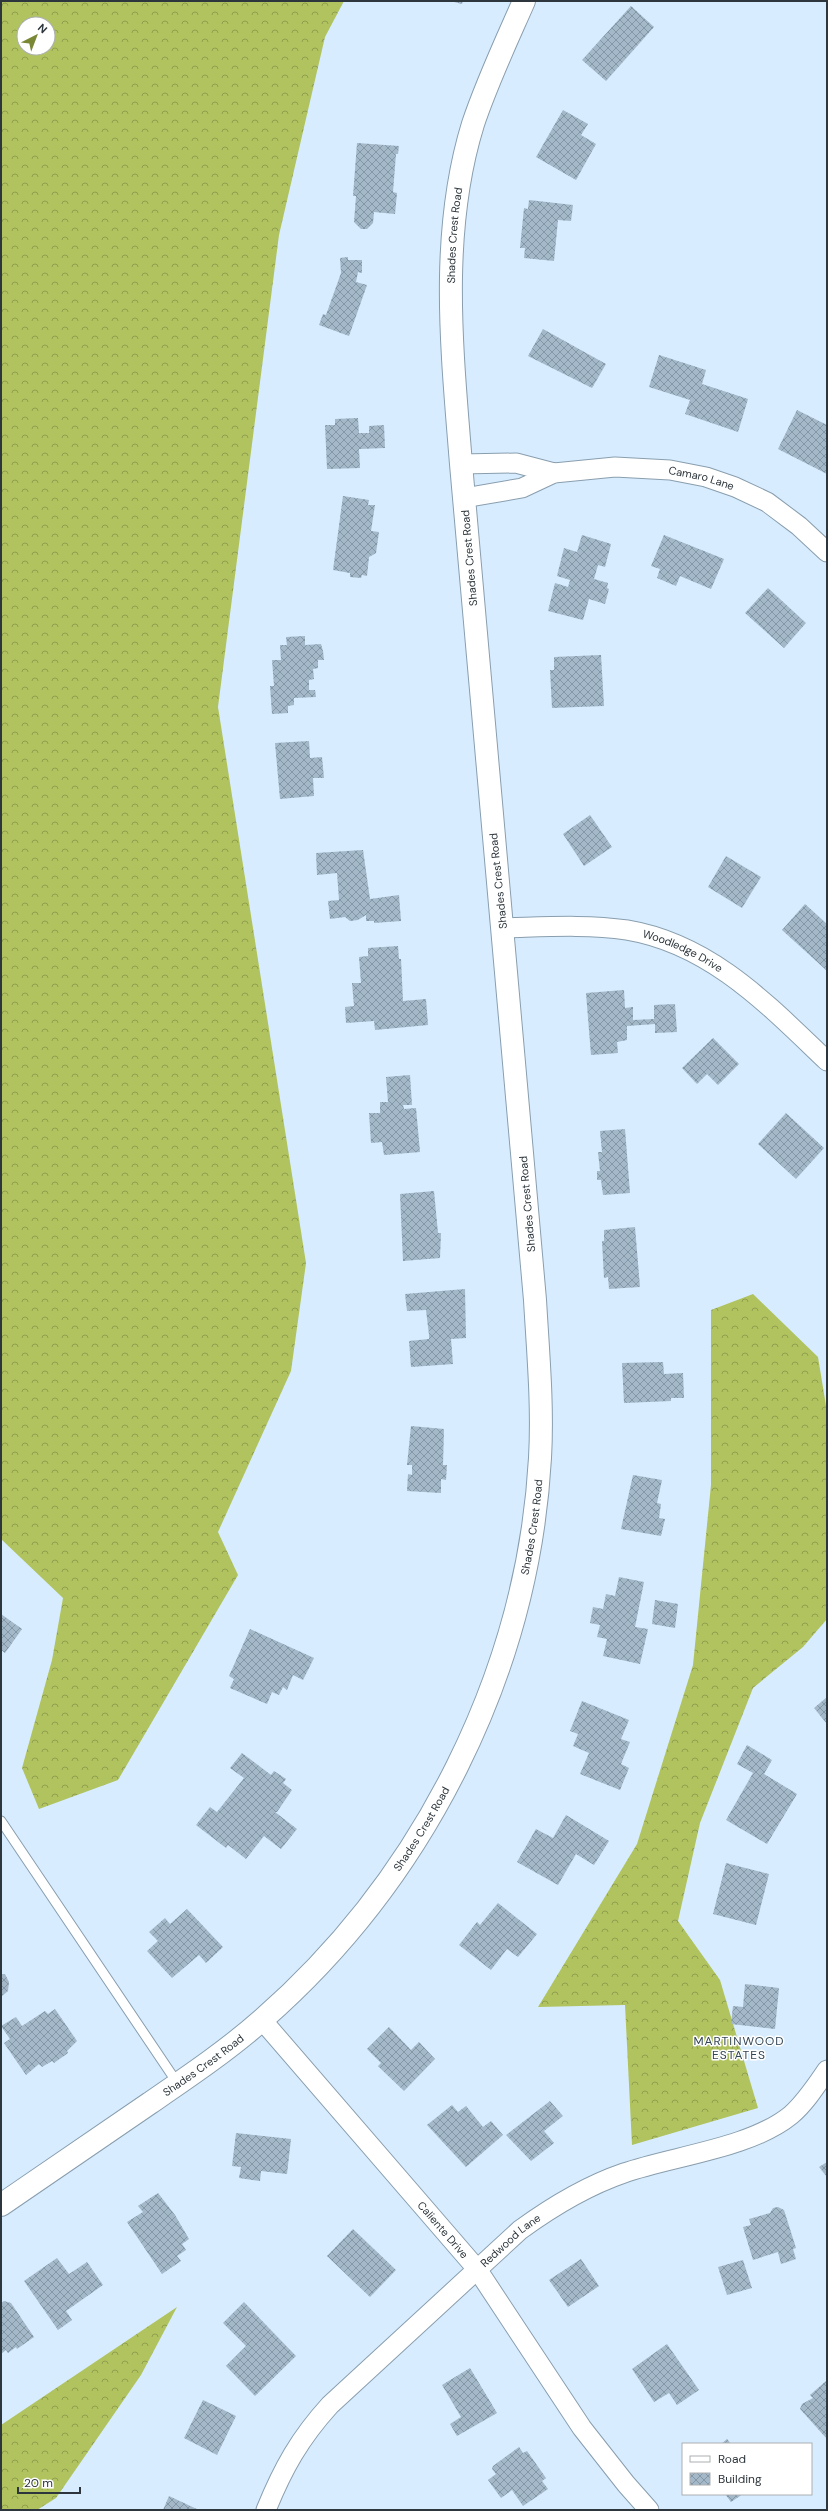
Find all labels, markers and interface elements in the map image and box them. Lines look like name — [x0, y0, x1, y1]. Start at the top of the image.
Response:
north arrow — [16, 16, 56, 56]
text: N — [35, 21, 50, 36]
street label: Shades Crest Road — [444, 186, 465, 284]
street label: Camaro Lane — [667, 463, 736, 493]
street label: Shades Crest Road — [458, 509, 480, 607]
street label: Shades Crest Road — [486, 832, 510, 930]
street label: Woodledge Drive — [641, 927, 725, 975]
street label: Shades Crest Road — [516, 1155, 538, 1253]
street label: Shades Crest Road — [517, 1478, 545, 1576]
street label: Shades Crest Road — [390, 1784, 452, 1874]
street label: Shades Crest Road — [160, 2031, 247, 2099]
district label: MARTINWOOD ESTATES — [693, 2033, 785, 2063]
street label: Caliente Drive — [415, 2198, 472, 2261]
street label: Redwood Lane — [477, 2211, 543, 2270]
legend — [682, 2443, 812, 2495]
text: Road — [718, 2451, 746, 2467]
scale bar — [18, 2469, 80, 2495]
text: Building — [718, 2471, 762, 2487]
text: 20 m — [24, 2475, 53, 2491]

